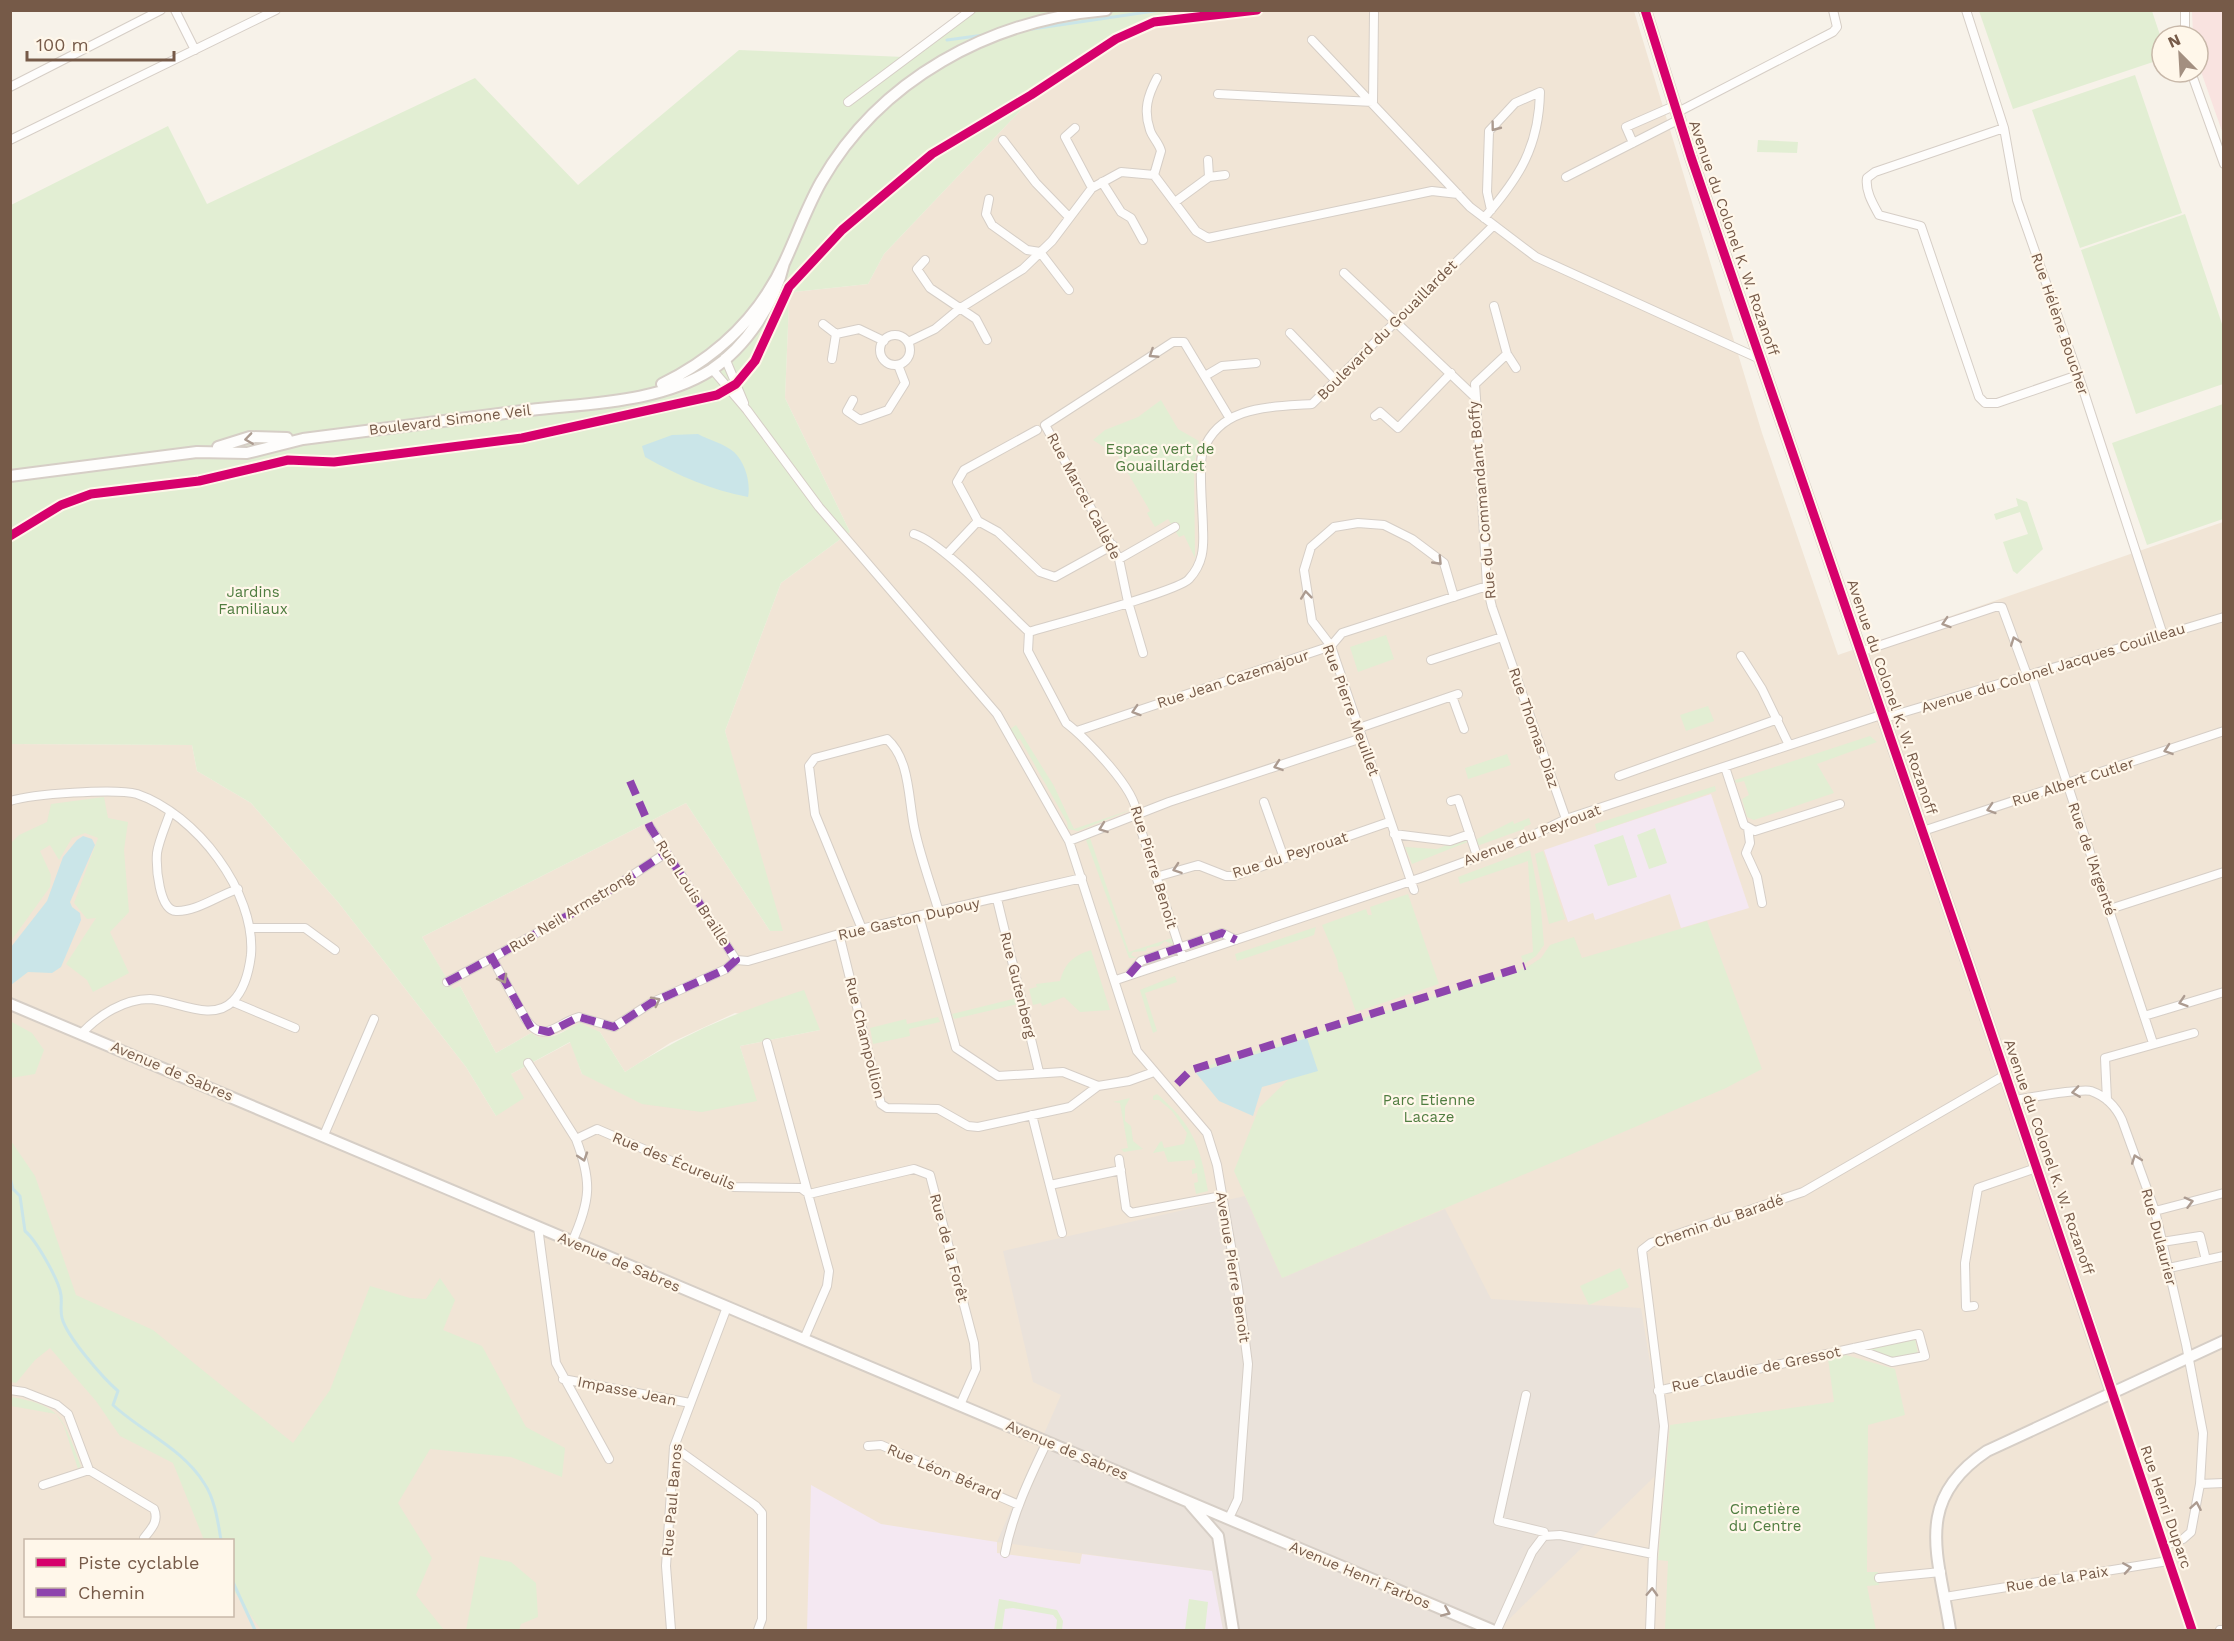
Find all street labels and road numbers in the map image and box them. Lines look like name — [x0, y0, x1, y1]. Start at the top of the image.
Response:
street label: Avenue du Colonel K. W. Rozanoff — [1685, 118, 1783, 358]
street label: Rue Hélène Boucher — [2027, 251, 2093, 397]
street label: Boulevard du Gouaillardet — [1313, 256, 1461, 404]
street label: Rue du Commandant Boffy — [1464, 400, 1500, 600]
street label: Boulevard Simone Veil — [368, 401, 533, 439]
street label: Rue Marcel Callède — [1043, 430, 1125, 562]
street label: Avenue du Colonel K. W. Rozanoff — [1843, 577, 1941, 817]
street label: Avenue du Colonel Jacques Couilleau — [1919, 619, 2187, 717]
street label: Rue Pierre Meuillet — [1319, 642, 1383, 779]
street label: Rue Jean Cazemajour — [1155, 646, 1311, 712]
street label: Rue Thomas Diaz — [1505, 665, 1563, 791]
street label: Rue Albert Cutler — [2010, 754, 2136, 810]
street label: Avenue du Peyrouat — [1461, 800, 1604, 869]
street label: Rue de l'Argenté — [2064, 800, 2120, 918]
street label: Rue Pierre Benoit — [1127, 803, 1181, 931]
street label: Rue du Peyrouat — [1230, 828, 1351, 882]
street label: Rue Louis Braille — [652, 837, 734, 949]
street label: Rue Neil Armstrong — [506, 868, 636, 956]
street label: Rue Gaston Dupouy — [836, 894, 982, 944]
street label: Rue Gutenberg — [996, 930, 1040, 1040]
street label: Rue Champollion — [841, 975, 889, 1101]
street label: Avenue de Sabres — [108, 1037, 236, 1105]
street label: Avenue du Colonel K. W. Rozanoff — [2000, 1037, 2098, 1277]
street label: Rue des Écureuils — [610, 1128, 738, 1194]
street label: Rue Dulaurier — [2137, 1186, 2181, 1288]
street label: Avenue Pierre Benoit — [1212, 1190, 1254, 1345]
street label: Chemin du Baradé — [1652, 1190, 1786, 1252]
street label: Rue de la Forêt — [926, 1192, 972, 1305]
street label: Avenue de Sabres — [555, 1228, 683, 1296]
street label: Rue Claudie de Gressot — [1670, 1342, 1843, 1396]
street label: Impasse Jean — [576, 1373, 678, 1409]
street label: Avenue de Sabres — [1003, 1416, 1131, 1484]
street label: Rue Léon Bérard — [884, 1440, 1004, 1504]
street label: Rue Paul Banos — [658, 1443, 686, 1557]
street label: Rue Henri Duparc — [2136, 1443, 2196, 1571]
street label: Avenue Henri Farbos — [1287, 1537, 1433, 1613]
street label: Rue de la Paix — [2004, 1562, 2110, 1596]

